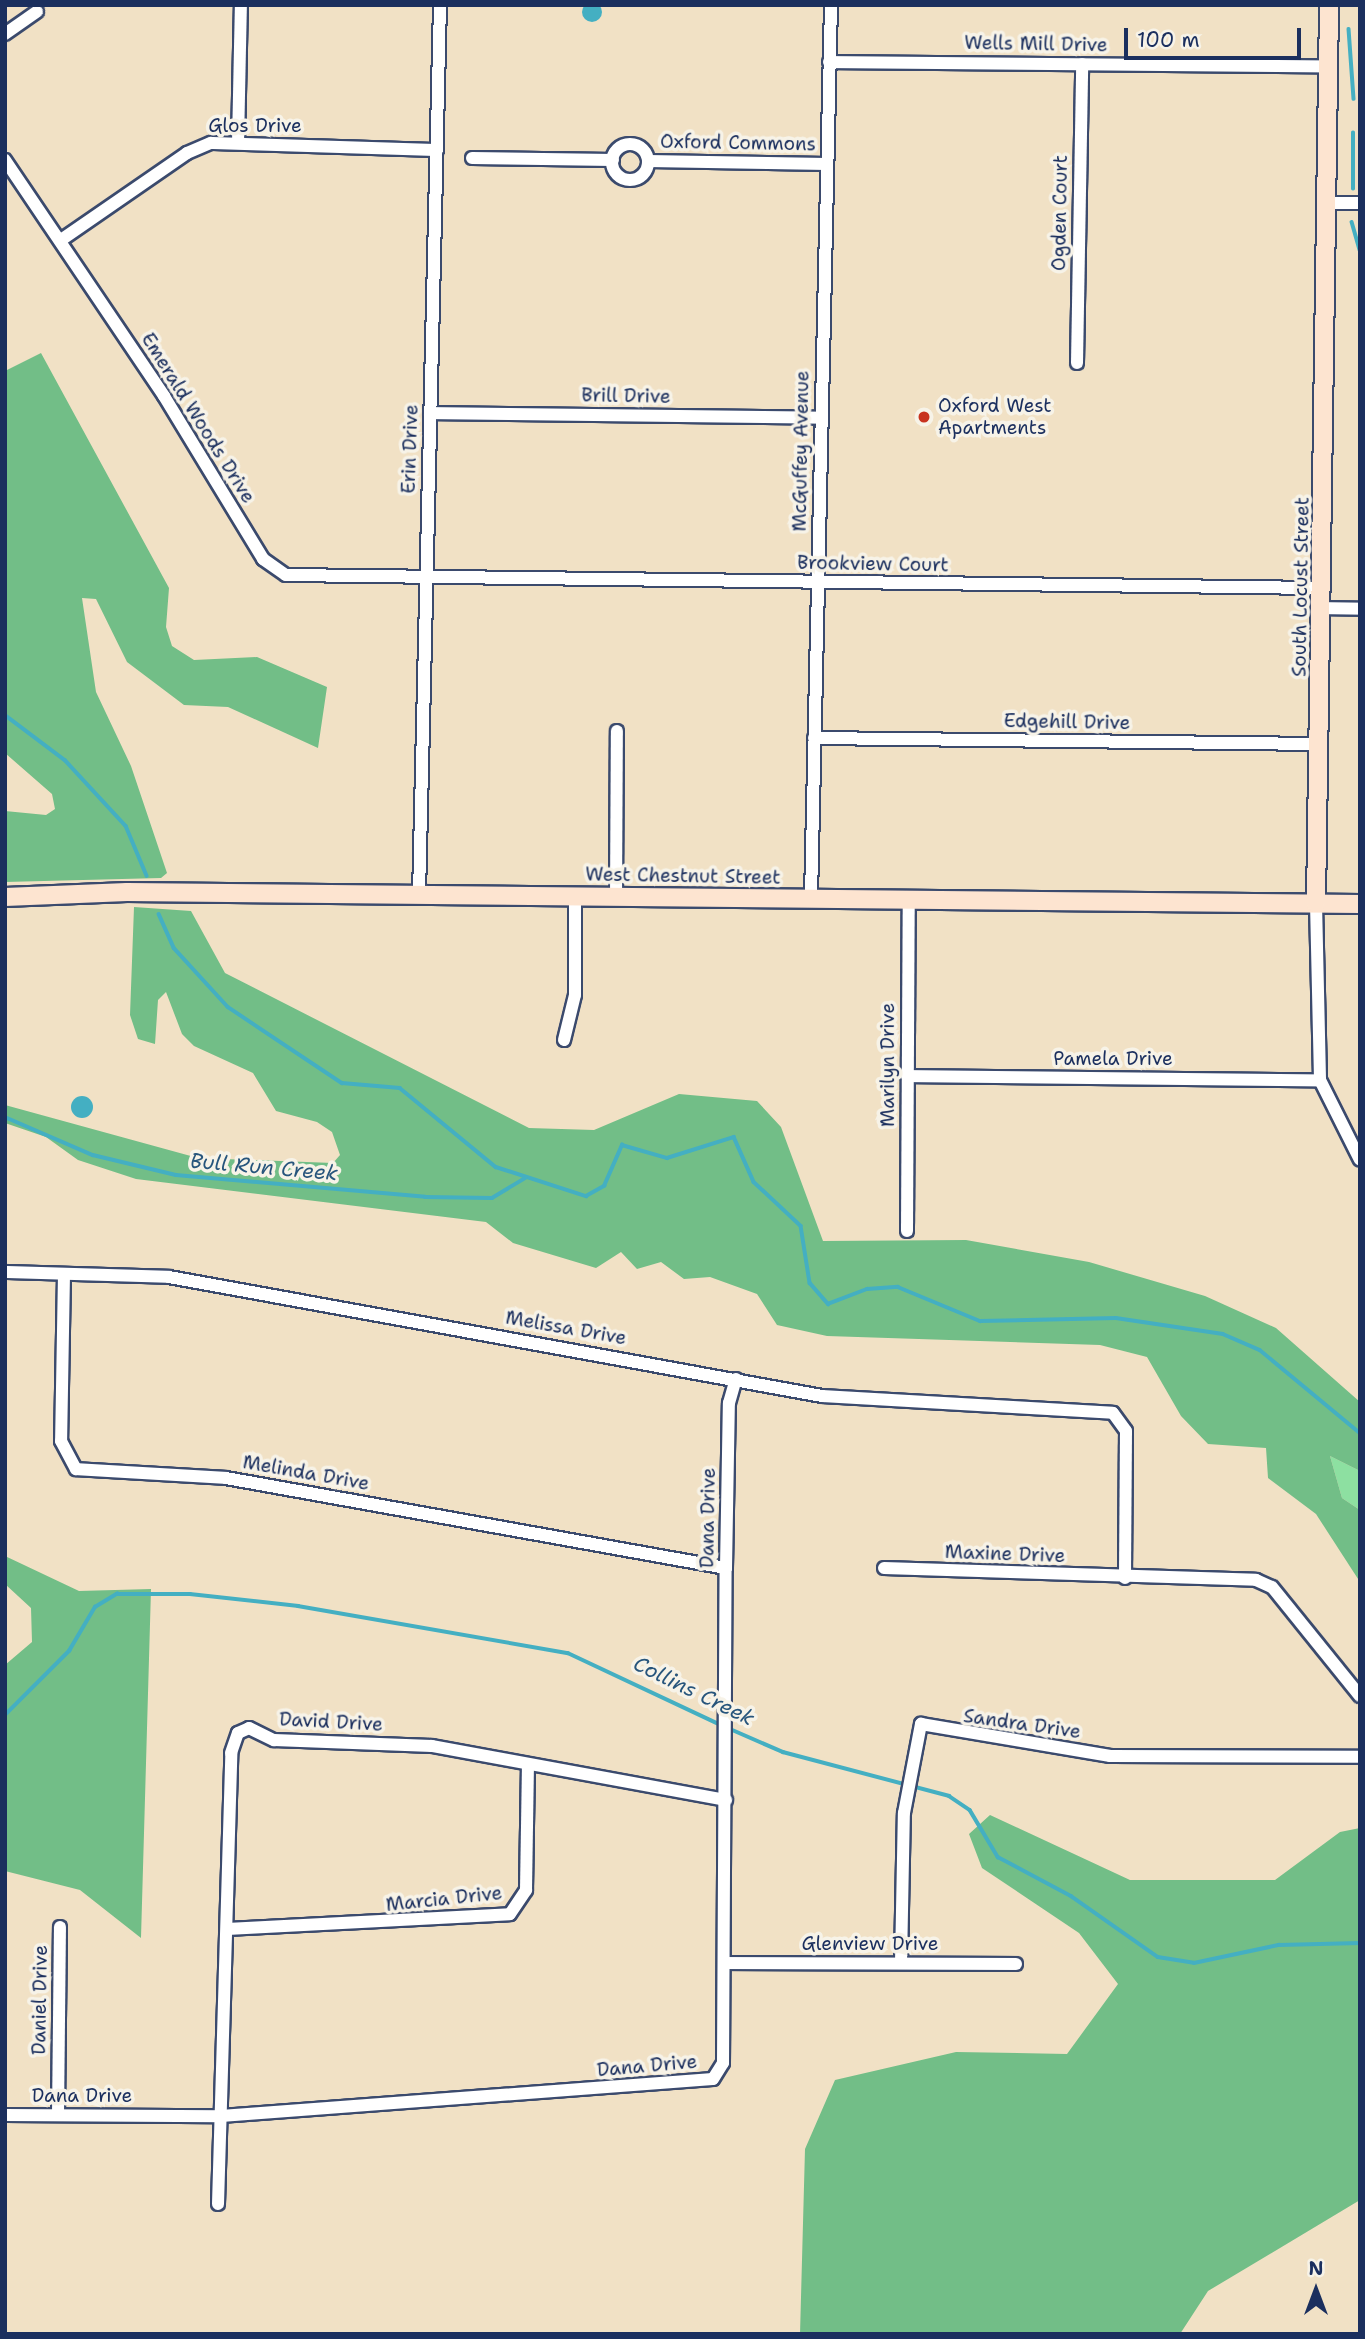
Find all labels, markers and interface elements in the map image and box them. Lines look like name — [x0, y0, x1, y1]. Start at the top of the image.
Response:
scale bar — [1127, 14, 1304, 58]
text: 100 m — [1137, 26, 1200, 54]
street label: Wells Mill Drive — [964, 31, 1108, 57]
street label: Glos Drive — [208, 115, 302, 137]
street label: Oxford Commons — [660, 130, 816, 156]
street label: Ogden Court — [1048, 155, 1072, 271]
street label: Emerald Woods Drive — [136, 329, 260, 507]
street label: McGuffey Avenue — [788, 370, 814, 532]
street label: Brill Drive — [581, 384, 671, 408]
place label: Oxford West Apartments — [938, 395, 1052, 439]
street label: Erin Drive — [397, 404, 423, 494]
marker: Oxford West Apartments — [916, 409, 932, 425]
street label: South Locust Street — [1288, 497, 1314, 677]
street label: Brookview Court — [797, 551, 949, 577]
street label: Edgehill Drive — [1004, 709, 1130, 735]
street label: West Chestnut Street — [585, 863, 781, 889]
street label: Marilyn Drive — [877, 1003, 899, 1127]
street label: Pamela Drive — [1053, 1048, 1173, 1070]
water label: Bull Run Creek — [189, 1148, 339, 1186]
street label: Melissa Drive — [504, 1306, 628, 1350]
street label: Melinda Drive — [241, 1451, 371, 1495]
street label: Dana Drive — [696, 1468, 720, 1568]
street label: Maxine Drive — [944, 1541, 1066, 1567]
water label: Collins Creek — [629, 1651, 759, 1731]
street label: Sandra Drive — [962, 1704, 1082, 1744]
street label: David Drive — [279, 1708, 383, 1736]
street label: Marcia Drive — [385, 1882, 503, 1916]
street label: Glenview Drive — [801, 1933, 939, 1955]
street label: Daniel Drive — [28, 1945, 52, 2055]
street label: Dana Drive — [596, 2050, 698, 2082]
street label: Dana Drive — [32, 2085, 132, 2107]
north arrow — [1281, 2255, 1351, 2325]
text: N — [1308, 2256, 1324, 2281]

